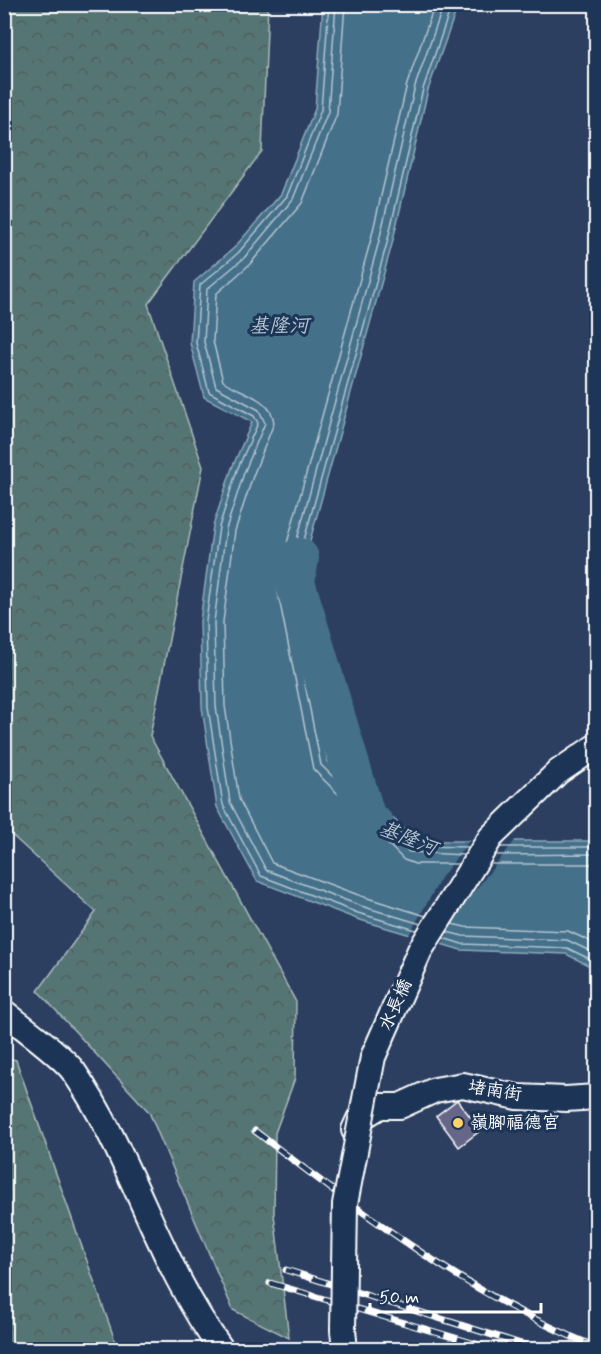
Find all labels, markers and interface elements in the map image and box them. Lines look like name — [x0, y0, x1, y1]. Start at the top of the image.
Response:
water label: 基隆河 — [249, 313, 312, 340]
water label: 基隆河 — [375, 815, 444, 864]
street label: 水長橋 — [374, 975, 418, 1035]
street label: 堵南街 — [466, 1075, 524, 1107]
place label: 嶺腳福德宮 — [470, 1111, 560, 1135]
marker: 嶺腳福德宮 — [451, 1116, 465, 1130]
scale bar — [370, 1276, 541, 1314]
text: 50 m — [379, 1286, 419, 1310]

